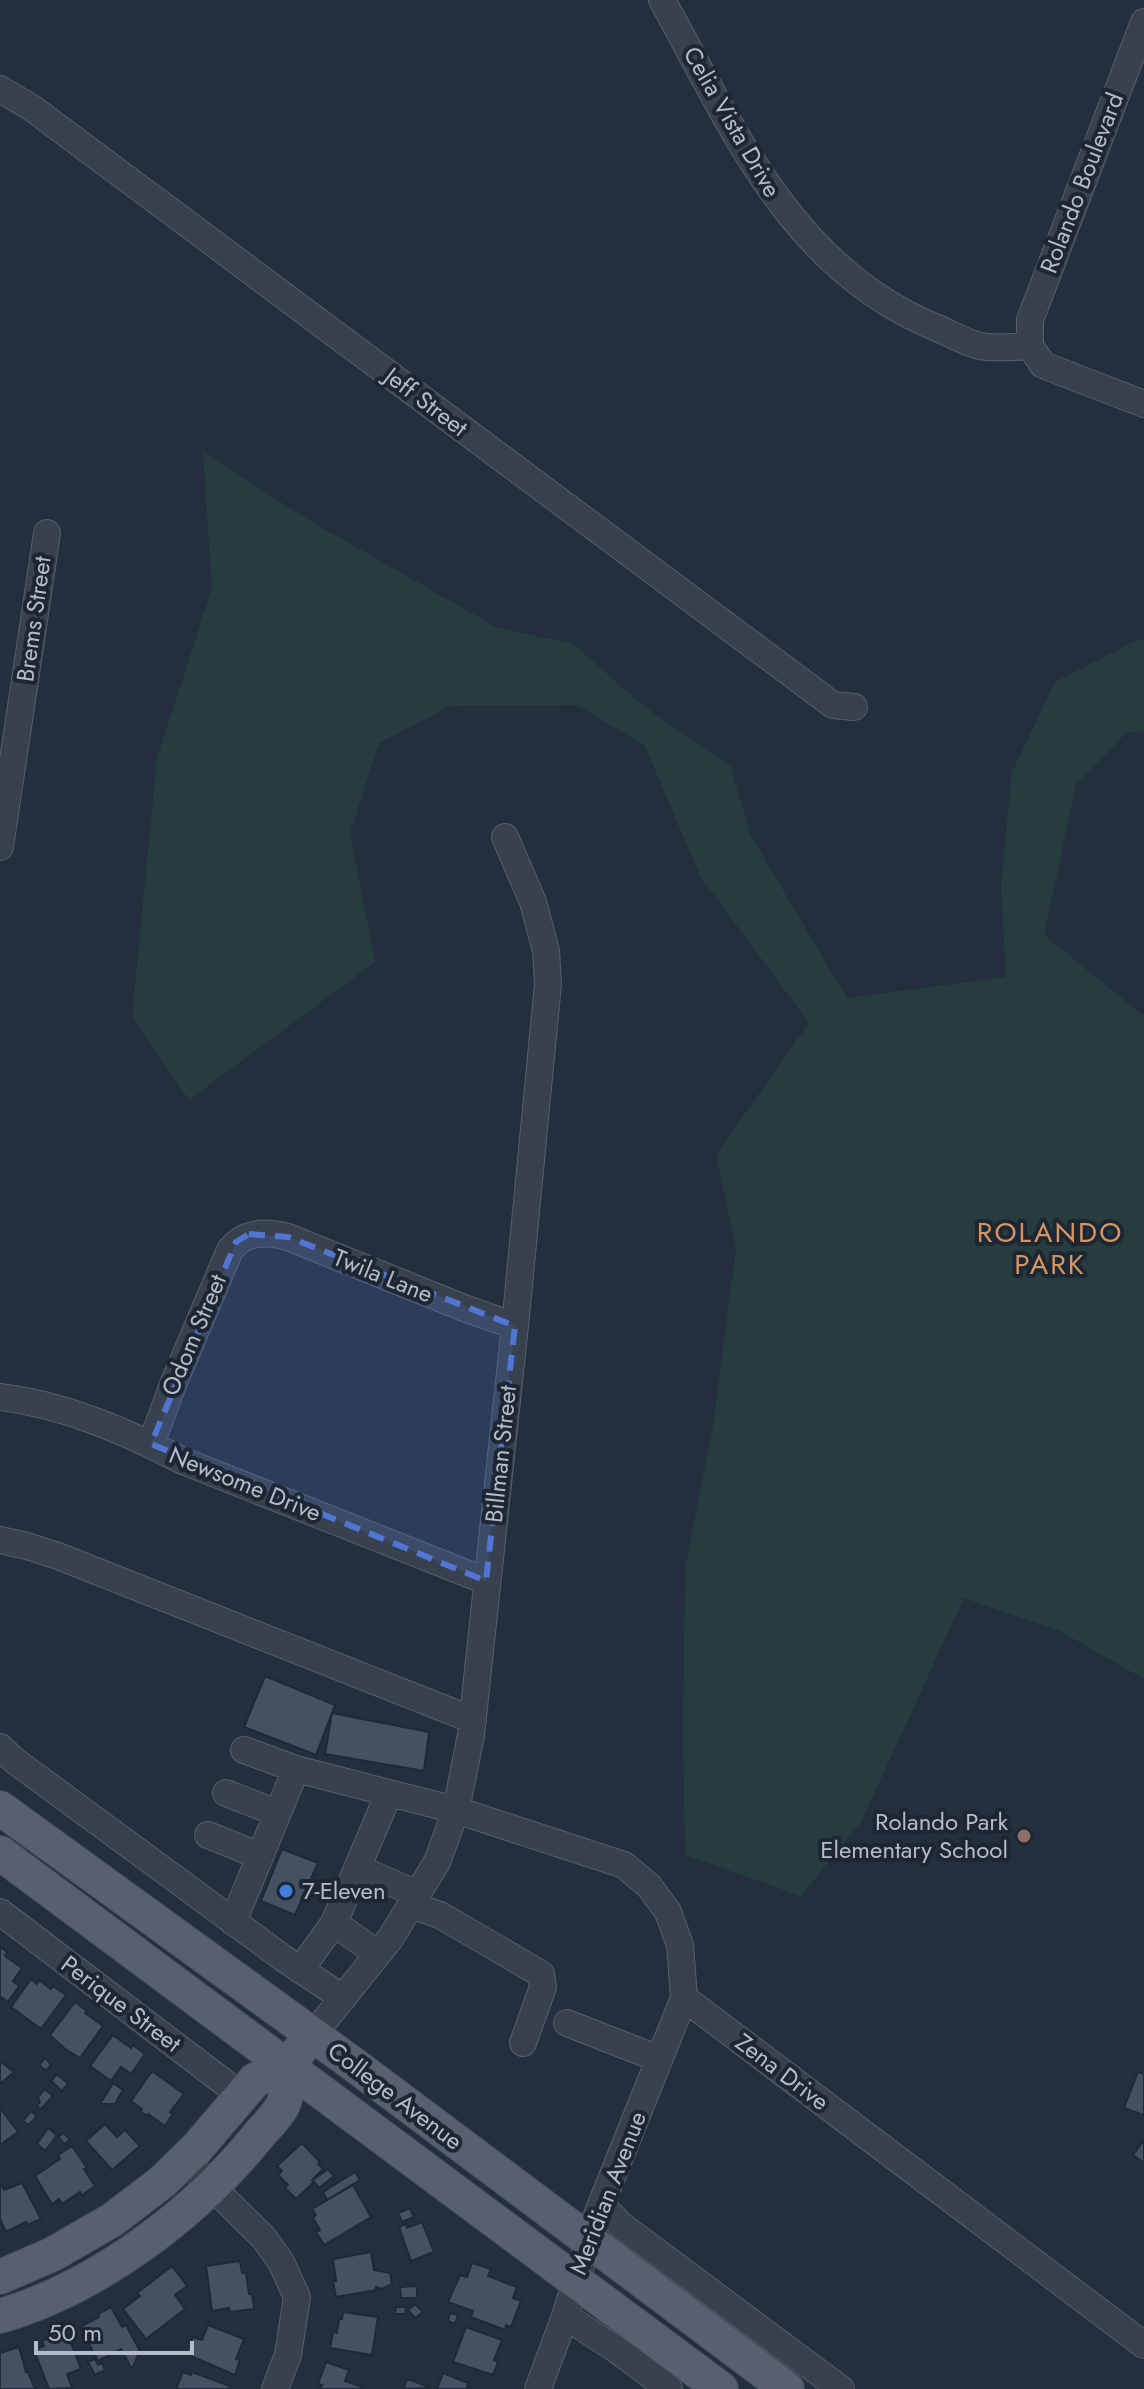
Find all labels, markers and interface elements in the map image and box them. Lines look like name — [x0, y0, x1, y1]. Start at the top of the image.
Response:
street label: Celia Vista Drive — [675, 40, 790, 204]
street label: Rolando Boulevard — [1031, 87, 1132, 278]
street label: Jeff Street — [375, 357, 475, 445]
street label: Brems Street — [7, 554, 60, 684]
district label: ROLANDO PARK — [977, 1212, 1123, 1285]
street label: Twila Lane — [328, 1240, 438, 1311]
street label: Odom Street — [152, 1268, 235, 1401]
street label: Billman Street — [476, 1383, 525, 1524]
street label: Newsome Drive — [164, 1437, 327, 1530]
place label: Rolando Park Elementary School — [820, 1804, 1008, 1867]
marker: Rolando Park Elementary School — [1015, 1827, 1033, 1845]
place label: 7-Eleven — [302, 1873, 386, 1908]
marker: 7-Eleven — [277, 1882, 295, 1900]
street label: Perique Street — [54, 1947, 189, 2061]
street label: Zena Drive — [728, 2025, 837, 2119]
street label: College Avenue — [320, 2033, 470, 2158]
street label: Meridian Avenue — [560, 2106, 655, 2280]
scale bar — [36, 2305, 192, 2355]
text: 50 m — [48, 2315, 102, 2350]

